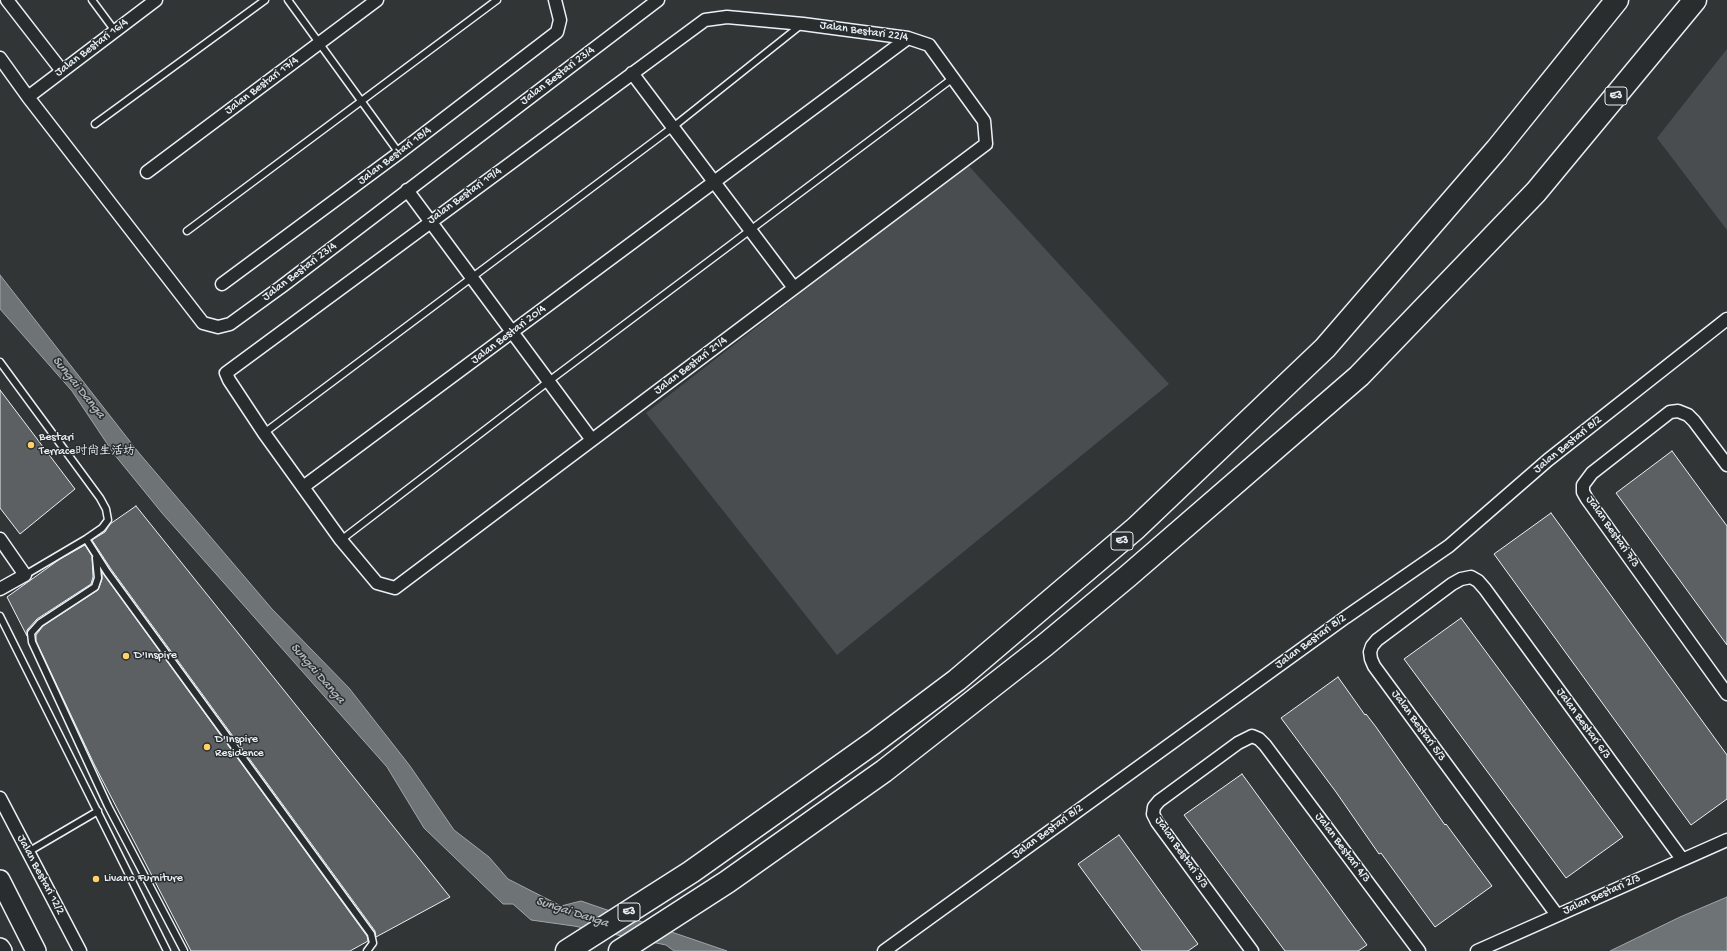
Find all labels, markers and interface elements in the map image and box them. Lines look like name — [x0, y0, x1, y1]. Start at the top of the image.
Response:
street label: Jalan Bestari 16/4 — [52, 16, 132, 80]
street label: Jalan Bestari 22/4 — [819, 19, 909, 45]
street label: Jalan Bestari 23/4 — [518, 43, 598, 109]
street label: Jalan Bestari 17/4 — [222, 54, 302, 118]
road number: E3 — [1605, 87, 1627, 105]
street label: Jalan Bestari 18/4 — [355, 124, 435, 188]
street label: Jalan Bestari 19/4 — [425, 164, 505, 228]
street label: Jalan Bestari 23/4 — [260, 239, 340, 305]
street label: Jalan Bestari 20/4 — [469, 302, 549, 368]
street label: Jalan Bestari 21/4 — [651, 334, 731, 398]
water label: Sungai Danga — [48, 354, 108, 422]
street label: Jalan Bestari 8/2 — [1531, 413, 1605, 477]
place label: Bestari Terrace时尚生活坊 — [39, 431, 135, 459]
marker: Bestari Terrace时尚生活坊 — [26, 440, 36, 450]
street label: Jalan Bestari 7/3 — [1582, 493, 1642, 571]
road number: E3 — [1111, 532, 1133, 550]
street label: Jalan Bestari 8/2 — [1273, 611, 1349, 673]
water label: Sungai Danga — [286, 640, 348, 708]
place label: D'Inspire — [134, 649, 177, 663]
marker: D'Inspire — [121, 651, 131, 661]
street label: Jalan Bestari 6/3 — [1552, 686, 1614, 762]
street label: Jalan Bestari 5/3 — [1387, 688, 1449, 764]
place label: D'Inspire Residence — [215, 733, 264, 761]
marker: D'Inspire Residence — [202, 742, 212, 752]
street label: Jalan Bestari 8/2 — [1010, 801, 1086, 863]
street label: Jalan Bestari 4/3 — [1311, 810, 1373, 886]
street label: Jalan Bestari 3/3 — [1151, 814, 1211, 892]
street label: Jalan Bestari 12/2 — [13, 833, 67, 917]
street label: Jalan Bestari 2/3 — [1561, 871, 1643, 919]
place label: Livano Furniture — [104, 872, 183, 886]
marker: Livano Furniture — [91, 874, 101, 884]
water label: Sungai Danga — [534, 894, 610, 932]
road number: E3 — [618, 903, 640, 921]

